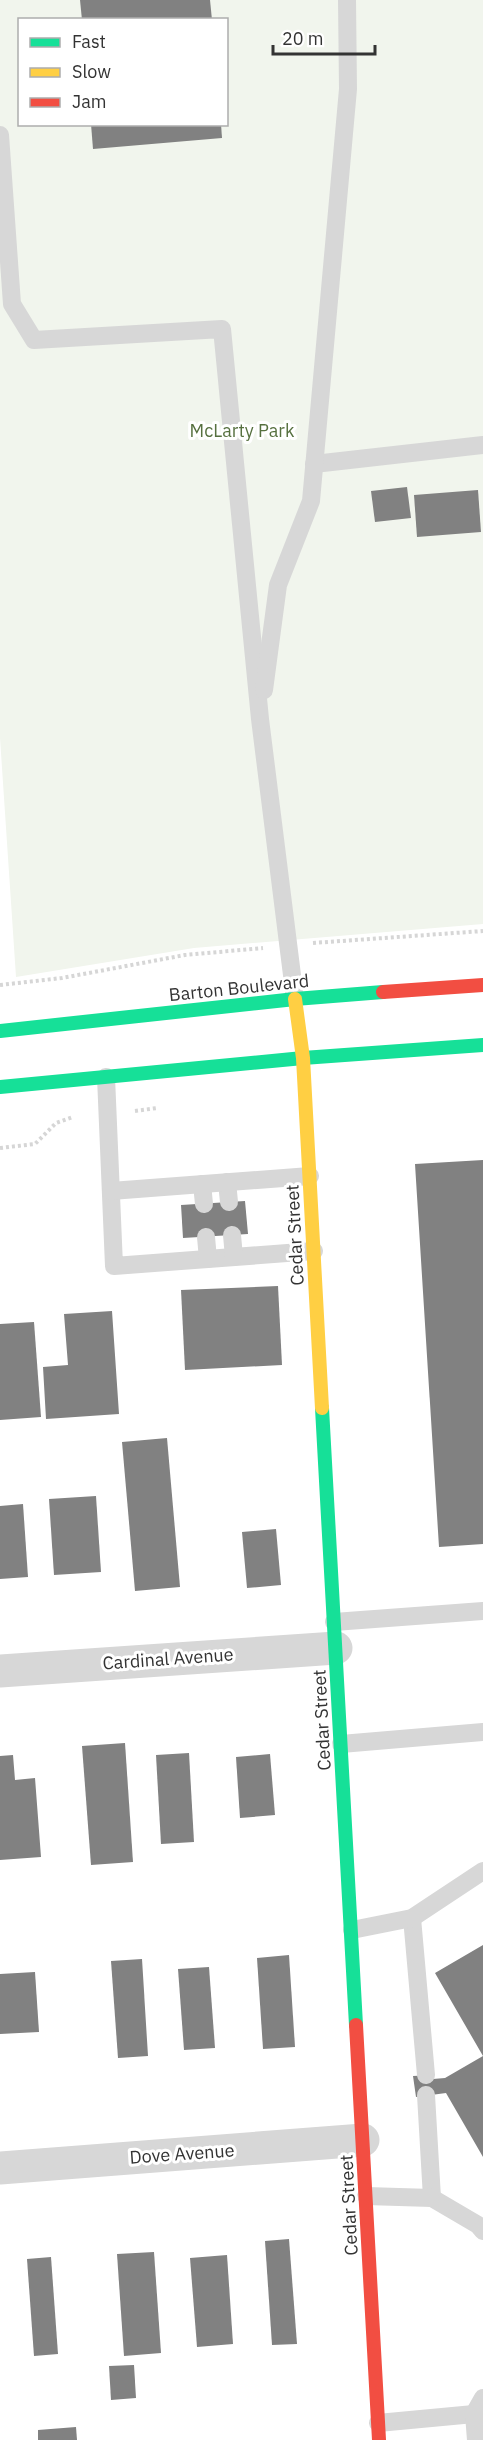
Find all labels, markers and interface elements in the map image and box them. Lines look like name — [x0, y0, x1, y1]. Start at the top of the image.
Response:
legend — [18, 18, 228, 126]
scale bar — [273, 18, 375, 56]
text: 20 m — [282, 27, 324, 50]
text: Fast — [72, 30, 106, 53]
text: Slow — [72, 60, 111, 83]
text: Jam — [72, 90, 107, 113]
park label: McLarty Park — [190, 419, 295, 442]
street label: Barton Boulevard — [168, 969, 310, 1006]
street label: Cedar Street — [280, 1184, 309, 1286]
street label: Cardinal Avenue — [102, 1642, 234, 1675]
street label: Cedar Street — [307, 1669, 336, 1771]
street label: Dove Avenue — [129, 2138, 235, 2169]
street label: Cedar Street — [334, 2154, 363, 2256]

